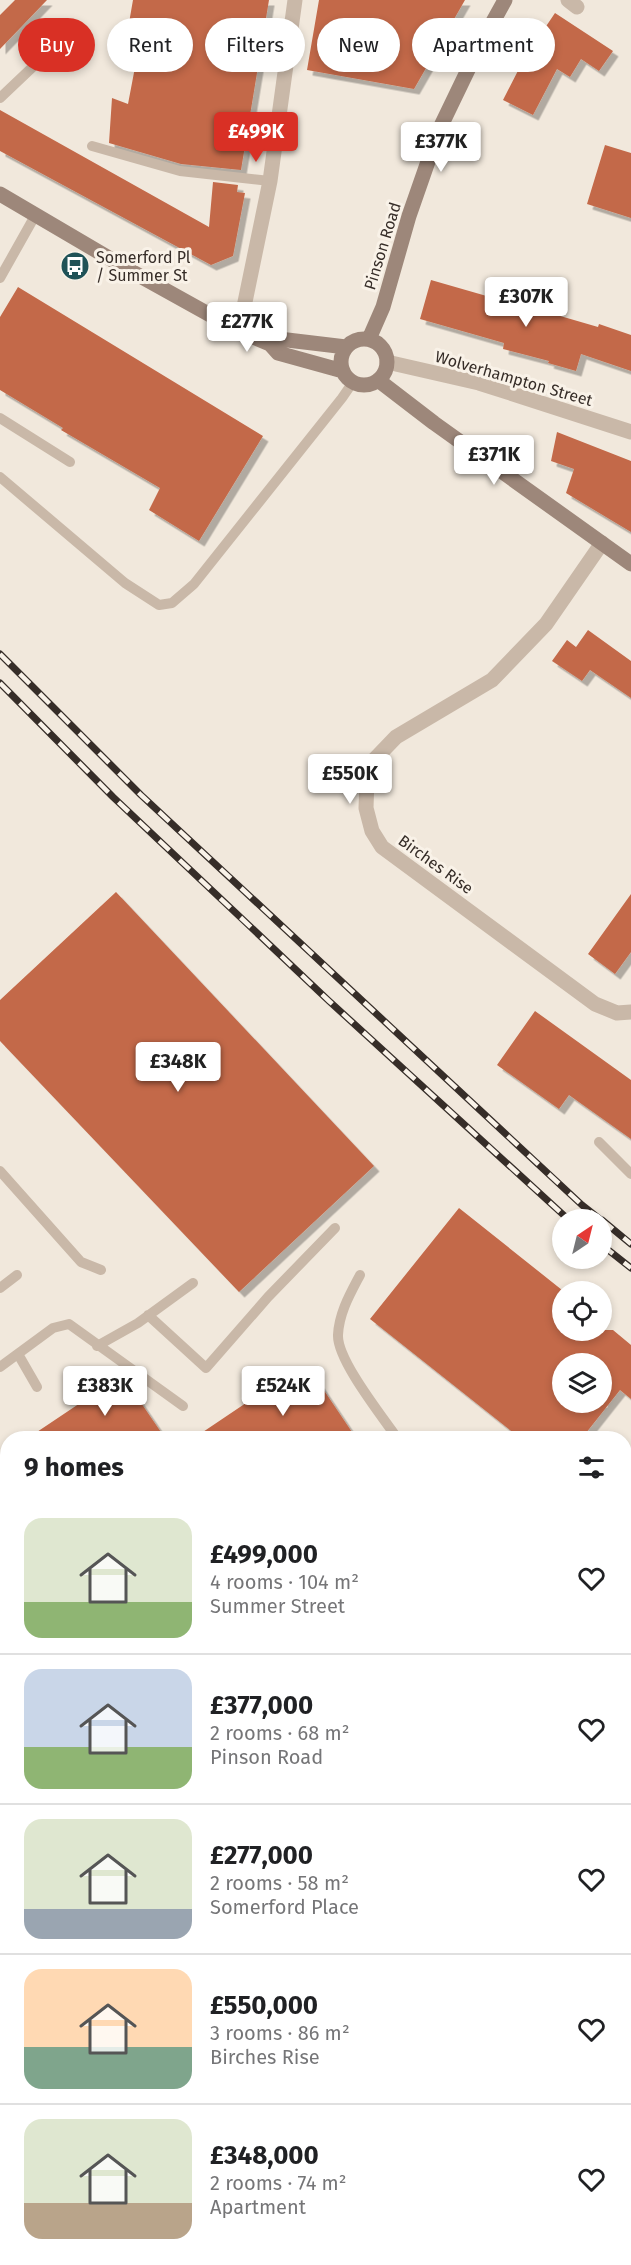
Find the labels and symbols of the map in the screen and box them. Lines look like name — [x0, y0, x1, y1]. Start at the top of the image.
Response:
pin: £499K — [214, 112, 298, 163]
pin: £377K — [399, 122, 483, 173]
street label: Pinson Road — [360, 200, 405, 292]
place label: Somerford Pl / Summer St — [96, 248, 191, 285]
bus stop icon: Somerford Pl / Summer St — [59, 250, 91, 282]
pin: £307K — [484, 277, 568, 328]
pin: £277K — [205, 302, 289, 353]
street label: Wolverhampton Street — [433, 347, 595, 410]
pin: £371K — [452, 435, 536, 486]
pin: £550K — [308, 754, 392, 805]
street label: Birches Rise — [395, 831, 477, 898]
pin: £348K — [136, 1042, 220, 1093]
north arrow — [552, 1209, 612, 1269]
pin: £383K — [63, 1366, 147, 1417]
pin: £524K — [241, 1366, 325, 1417]

